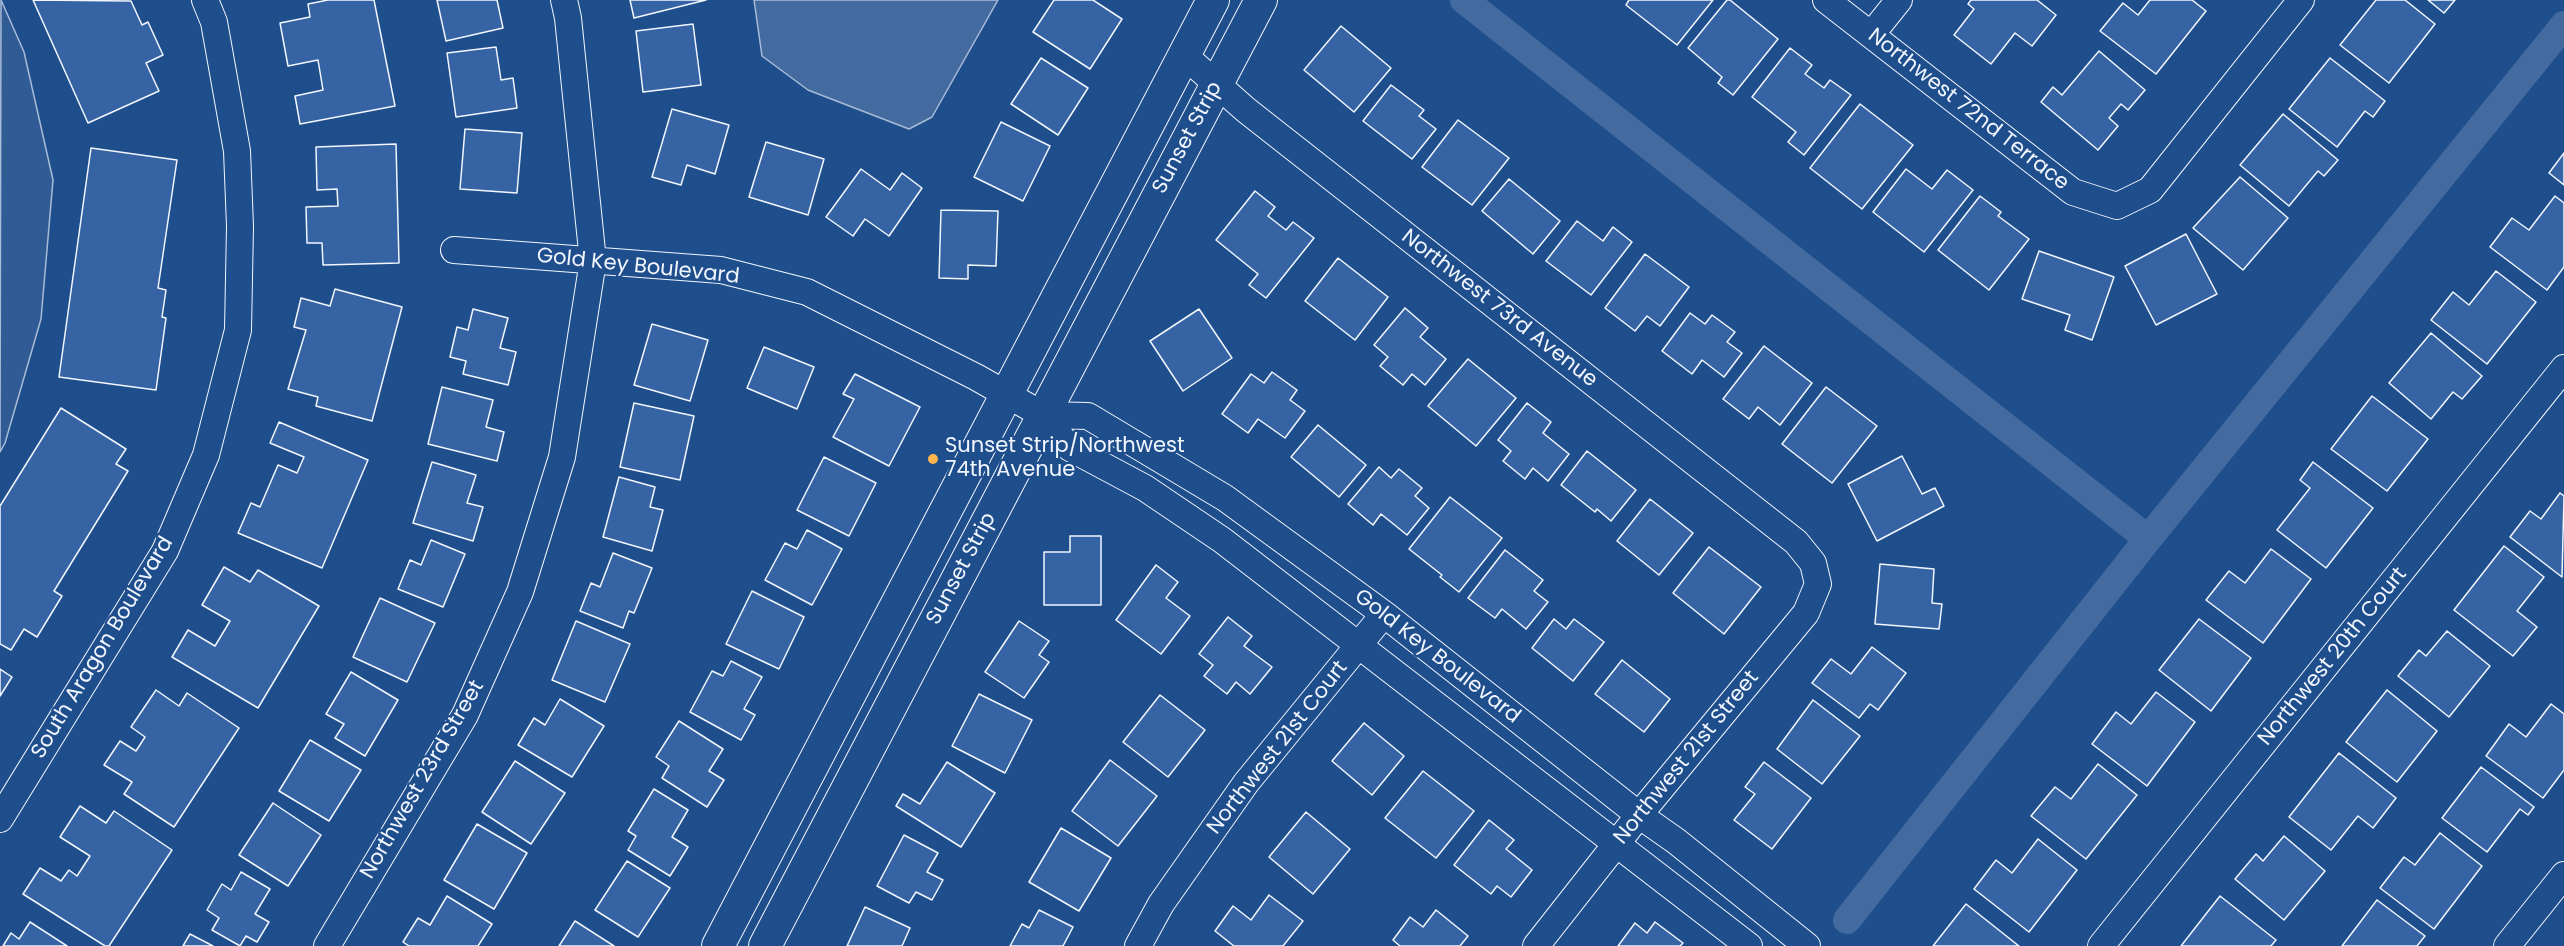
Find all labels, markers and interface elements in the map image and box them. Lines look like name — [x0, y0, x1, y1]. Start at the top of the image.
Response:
street label: Northwest 72nd Terrace — [1862, 24, 2074, 196]
street label: Sunset Strip — [1148, 78, 1228, 198]
street label: Northwest 73rd Avenue — [1396, 225, 1602, 393]
street label: Gold Key Boulevard — [535, 244, 741, 290]
place label: Sunset Strip/Northwest 74th Avenue — [945, 434, 1185, 484]
marker: Sunset Strip/Northwest 74th Avenue — [926, 452, 940, 466]
street label: Sunset Strip — [922, 509, 1002, 629]
street label: South Aragon Boulevard — [27, 532, 179, 764]
street label: Northwest 20th Court — [2253, 563, 2413, 751]
street label: Gold Key Boulevard — [1349, 584, 1525, 730]
street label: Northwest 21st Court — [1202, 656, 1354, 840]
street label: Northwest 21st Street — [1609, 666, 1765, 850]
street label: Northwest 23rd Street — [356, 676, 490, 884]

